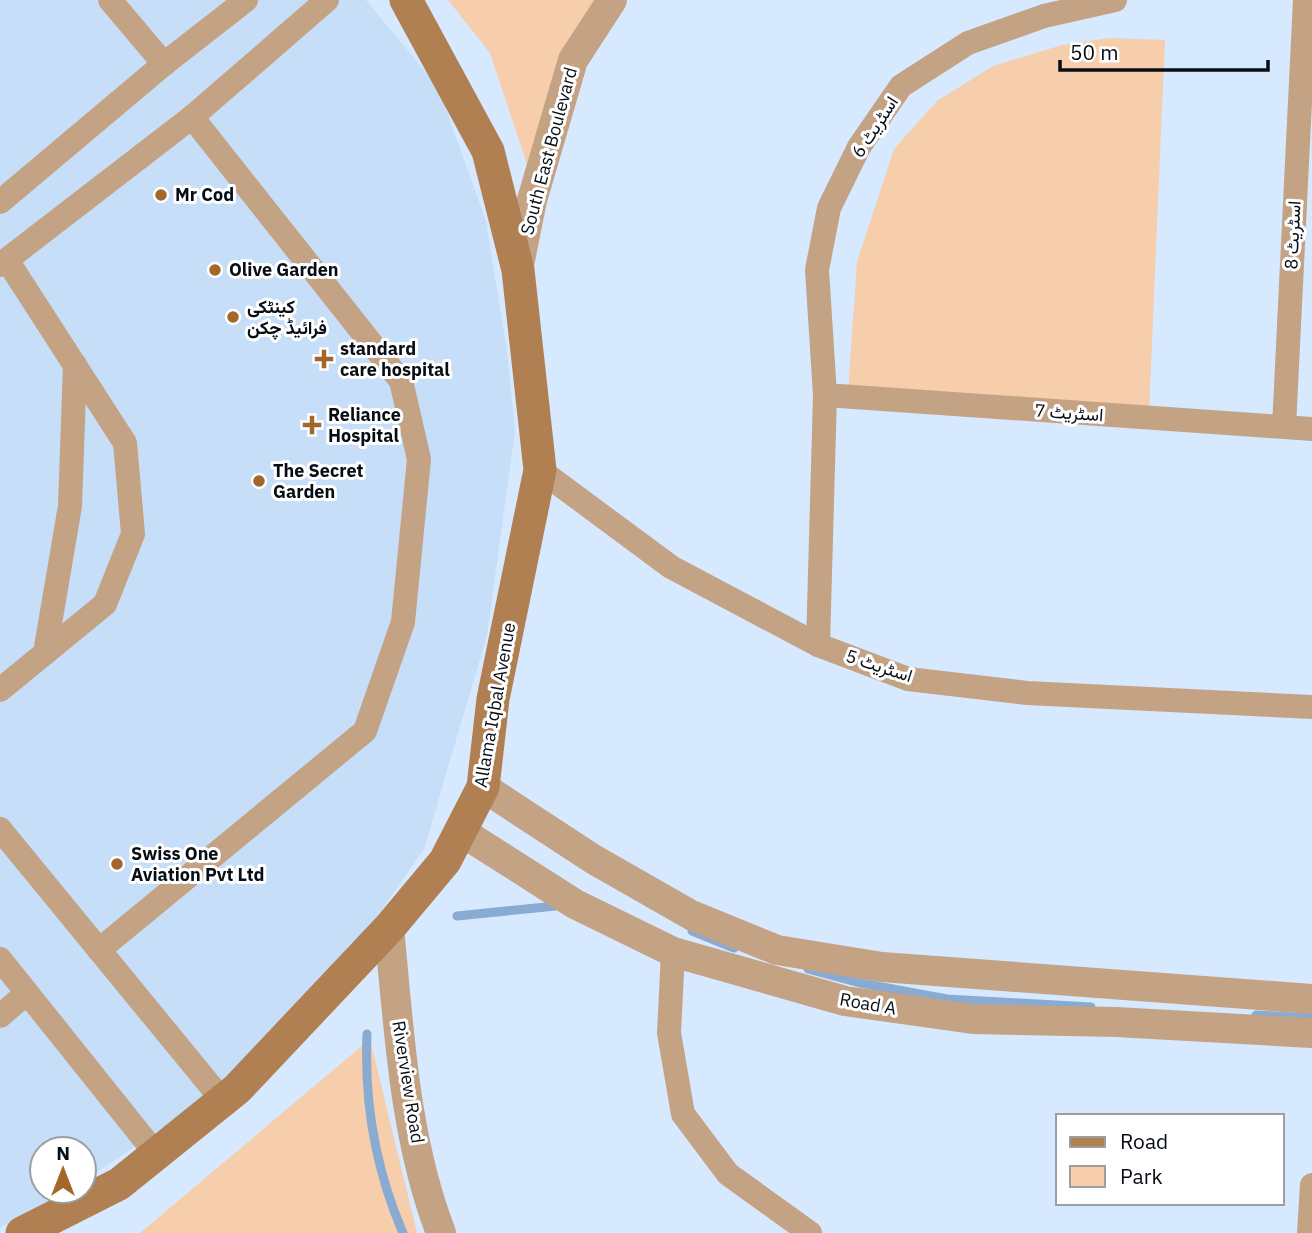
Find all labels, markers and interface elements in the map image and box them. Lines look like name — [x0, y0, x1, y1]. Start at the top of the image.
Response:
scale bar — [1060, 28, 1268, 72]
text: 50 m — [1070, 38, 1119, 66]
street label: South East Boulevard — [515, 64, 582, 237]
street label: اسٹریٹ 6 — [846, 92, 903, 162]
place label: Mr Cod — [175, 183, 234, 206]
marker: Mr Cod — [153, 187, 169, 203]
street label: اسٹریٹ 8 — [1279, 200, 1306, 270]
place label: Olive Garden — [229, 258, 339, 281]
marker: Olive Garden — [207, 262, 223, 278]
place label: کینٹکی فرائیڈ چکن — [247, 295, 327, 340]
marker: کینٹکی فرائیڈ چکن — [225, 309, 241, 325]
place label: standard care hospital — [340, 337, 450, 381]
marker: standard care hospital — [314, 349, 334, 369]
street label: اسٹریٹ 7 — [1034, 399, 1104, 426]
place label: Reliance Hospital — [328, 403, 401, 447]
marker: Reliance Hospital — [302, 415, 322, 435]
place label: The Secret Garden — [273, 459, 364, 503]
marker: The Secret Garden — [251, 473, 267, 489]
street label: Allama Iqbal Avenue — [469, 620, 520, 789]
street label: اسٹریٹ 5 — [843, 644, 915, 687]
place label: Swiss One Aviation Pvt Ltd — [131, 842, 265, 886]
marker: Swiss One Aviation Pvt Ltd — [109, 856, 125, 872]
street label: Road A — [838, 987, 899, 1020]
street label: Riverview Road — [387, 1019, 430, 1145]
legend — [1056, 1114, 1284, 1205]
text: Road — [1120, 1127, 1168, 1155]
north arrow — [28, 1135, 98, 1205]
text: N — [56, 1141, 70, 1165]
text: Park — [1120, 1162, 1163, 1190]

